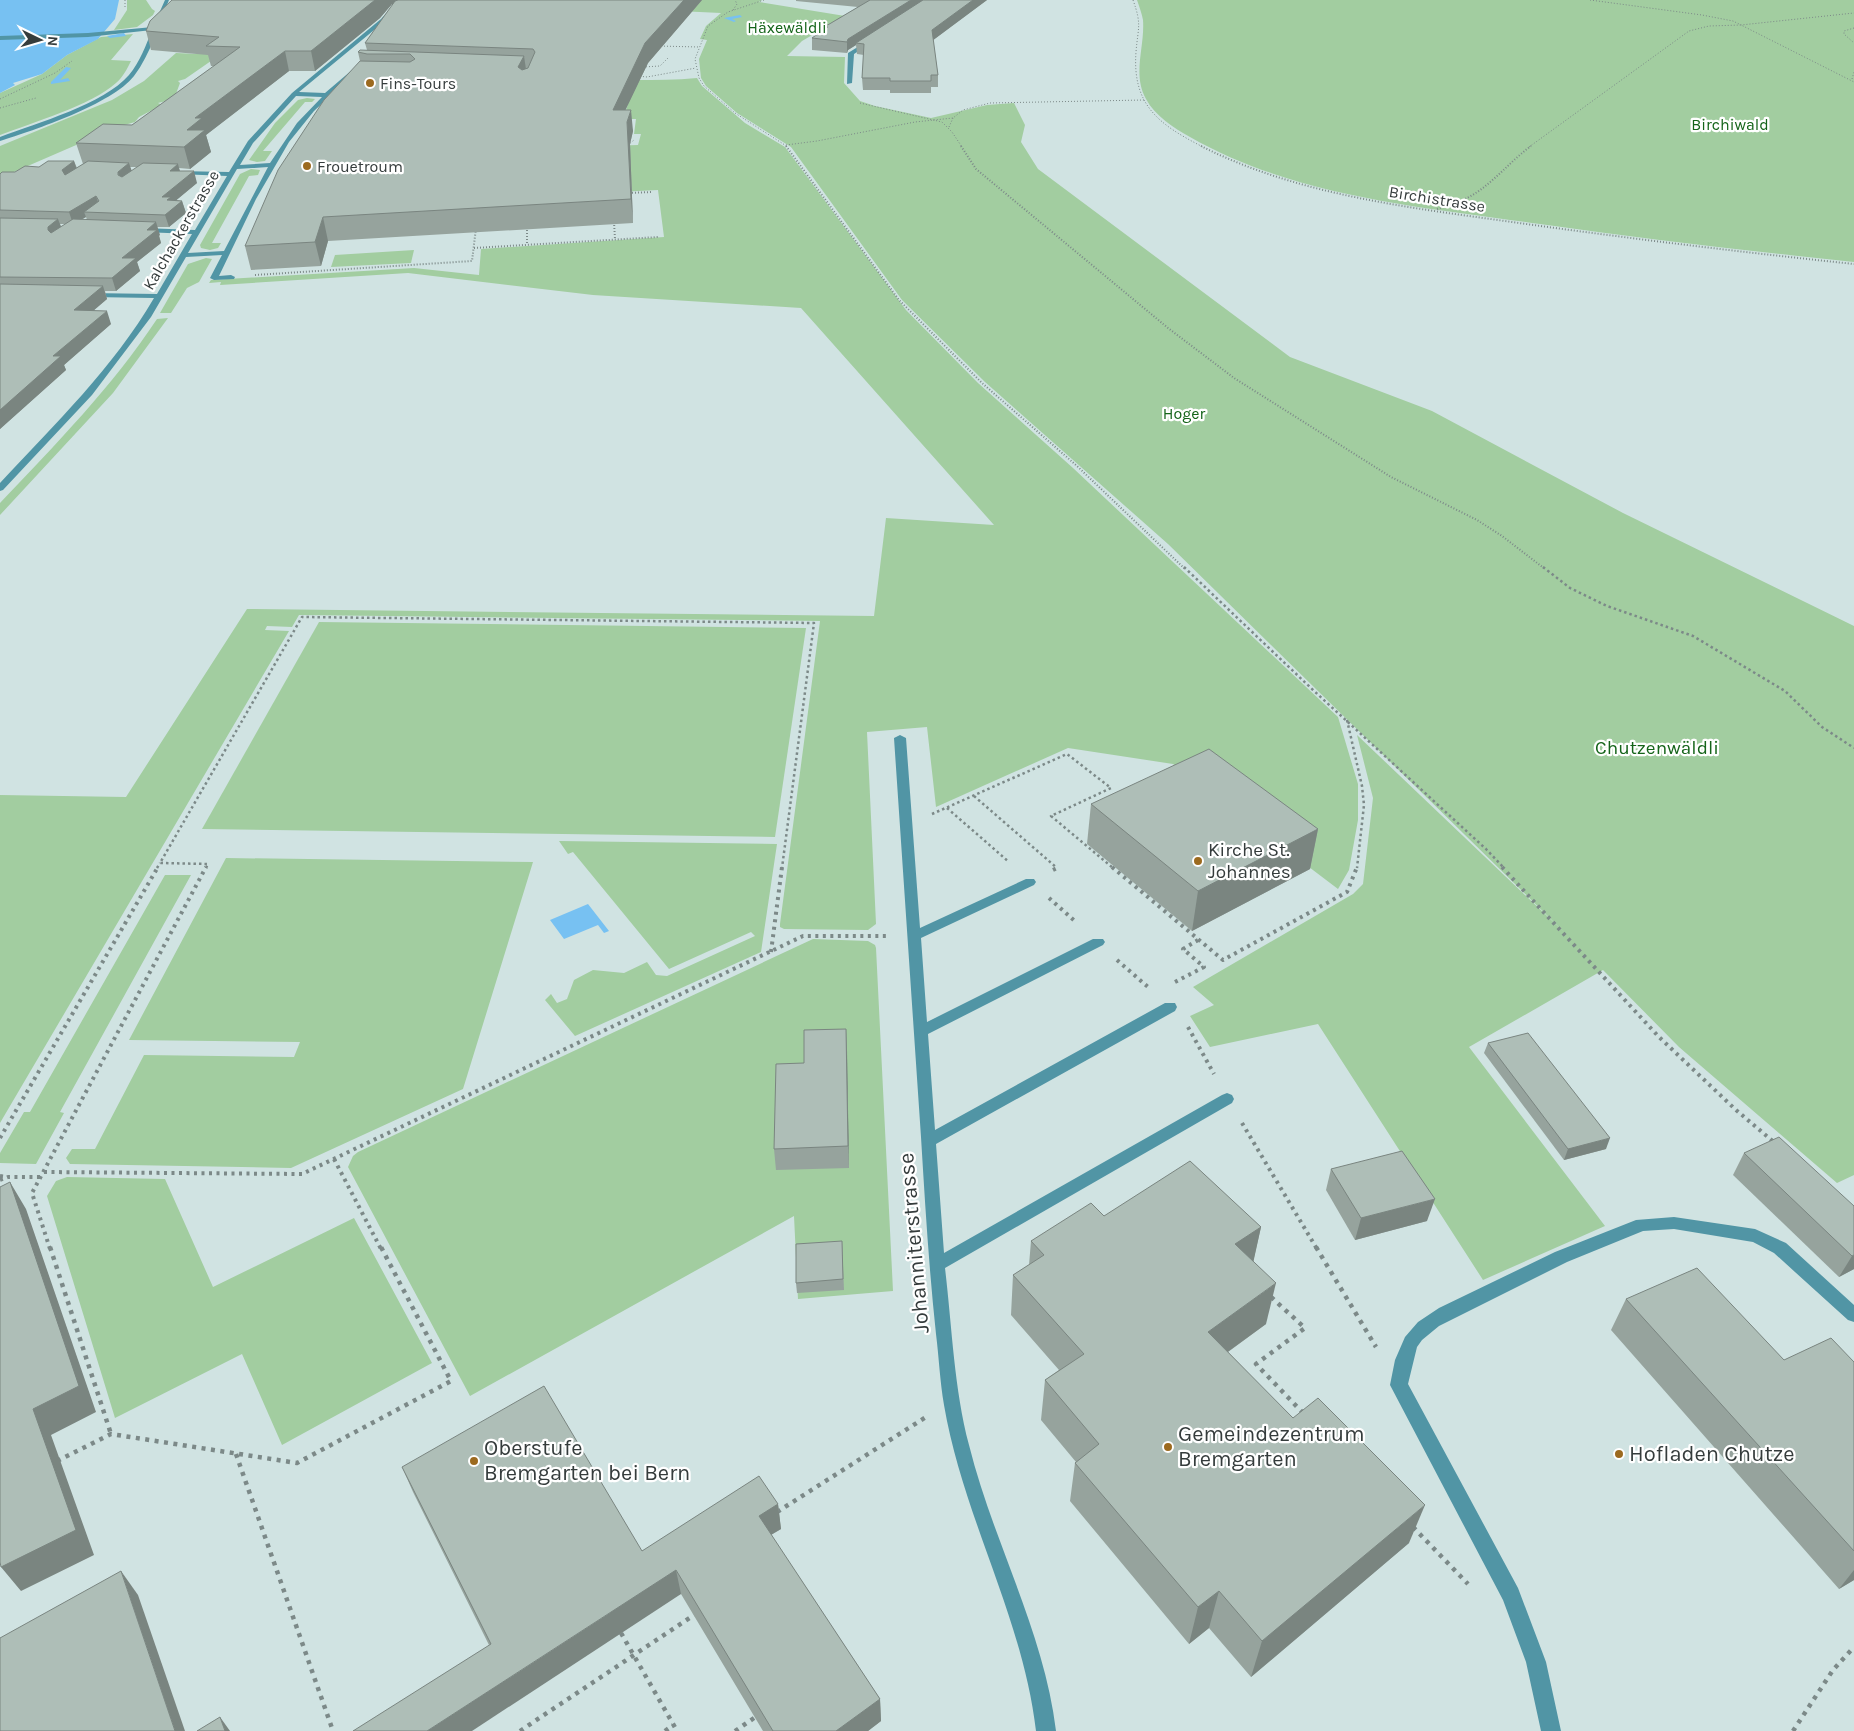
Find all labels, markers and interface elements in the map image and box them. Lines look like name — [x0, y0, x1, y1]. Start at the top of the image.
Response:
north arrow — [15, 15, 65, 65]
park label: Häxewäldli — [747, 18, 827, 37]
text: N — [44, 35, 61, 47]
place label: Fins-Tours — [380, 74, 456, 93]
marker: Fins-Tours — [364, 77, 376, 89]
park label: Birchiwald — [1691, 115, 1769, 134]
place label: Frouetroum — [317, 157, 403, 176]
marker: Frouetroum — [301, 160, 313, 172]
street label: Kalchackerstrasse — [139, 167, 223, 293]
street label: Birchistrasse — [1387, 182, 1487, 216]
park label: Hoger — [1163, 404, 1205, 423]
park label: Chutzenwäldli — [1595, 737, 1719, 759]
place label: Kirche St. Johannes — [1208, 839, 1291, 883]
marker: Kirche St. Johannes — [1192, 855, 1204, 867]
street label: Johanniterstrasse — [893, 1152, 935, 1334]
place label: Gemeindezentrum Bremgarten — [1178, 1421, 1365, 1472]
place label: Oberstufe Bremgarten bei Bern — [484, 1435, 690, 1486]
marker: Gemeindezentrum Bremgarten — [1162, 1441, 1174, 1453]
place label: Hofladen Chutze — [1629, 1441, 1794, 1467]
marker: Hofladen Chutze — [1613, 1448, 1625, 1460]
marker: Oberstufe Bremgarten bei Bern — [468, 1455, 480, 1467]

